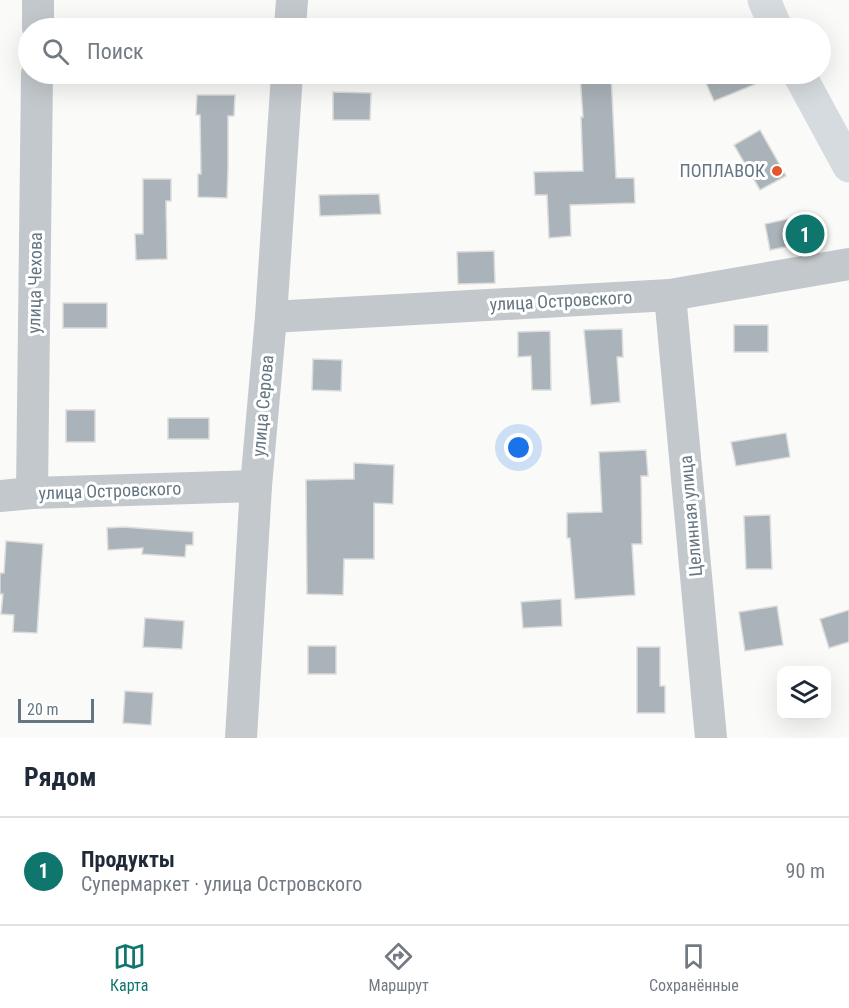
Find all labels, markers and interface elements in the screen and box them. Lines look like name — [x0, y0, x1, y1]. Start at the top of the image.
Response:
search box — [18, 18, 831, 84]
icon: search — [39, 35, 72, 68]
text: Поиск — [87, 39, 144, 64]
place label: ПОПЛАВОК — [679, 160, 765, 181]
marker: ПОПЛАВОК — [770, 164, 784, 178]
pin: 1 — [786, 212, 824, 256]
street label: улица Чехова — [23, 232, 46, 334]
street label: улица Островского — [489, 286, 633, 315]
street label: улица Серова — [248, 354, 277, 458]
your location — [504, 433, 533, 462]
street label: Целинная улица — [675, 455, 706, 578]
street label: улица Островского — [38, 478, 182, 503]
map controls — [777, 666, 831, 720]
button: layers — [777, 666, 831, 720]
scale bar — [18, 696, 94, 724]
text: 20 m — [27, 700, 59, 719]
text: Рядом — [24, 762, 96, 792]
text: Продукты — [81, 847, 175, 872]
text: 1 — [38, 859, 49, 883]
text: 90 m — [786, 859, 825, 883]
text: Супермаркет · улица Островского — [81, 872, 362, 896]
tab: Карта — [110, 940, 148, 995]
tab: Маршрут — [369, 940, 429, 995]
tab: Сохранённые — [649, 940, 739, 995]

